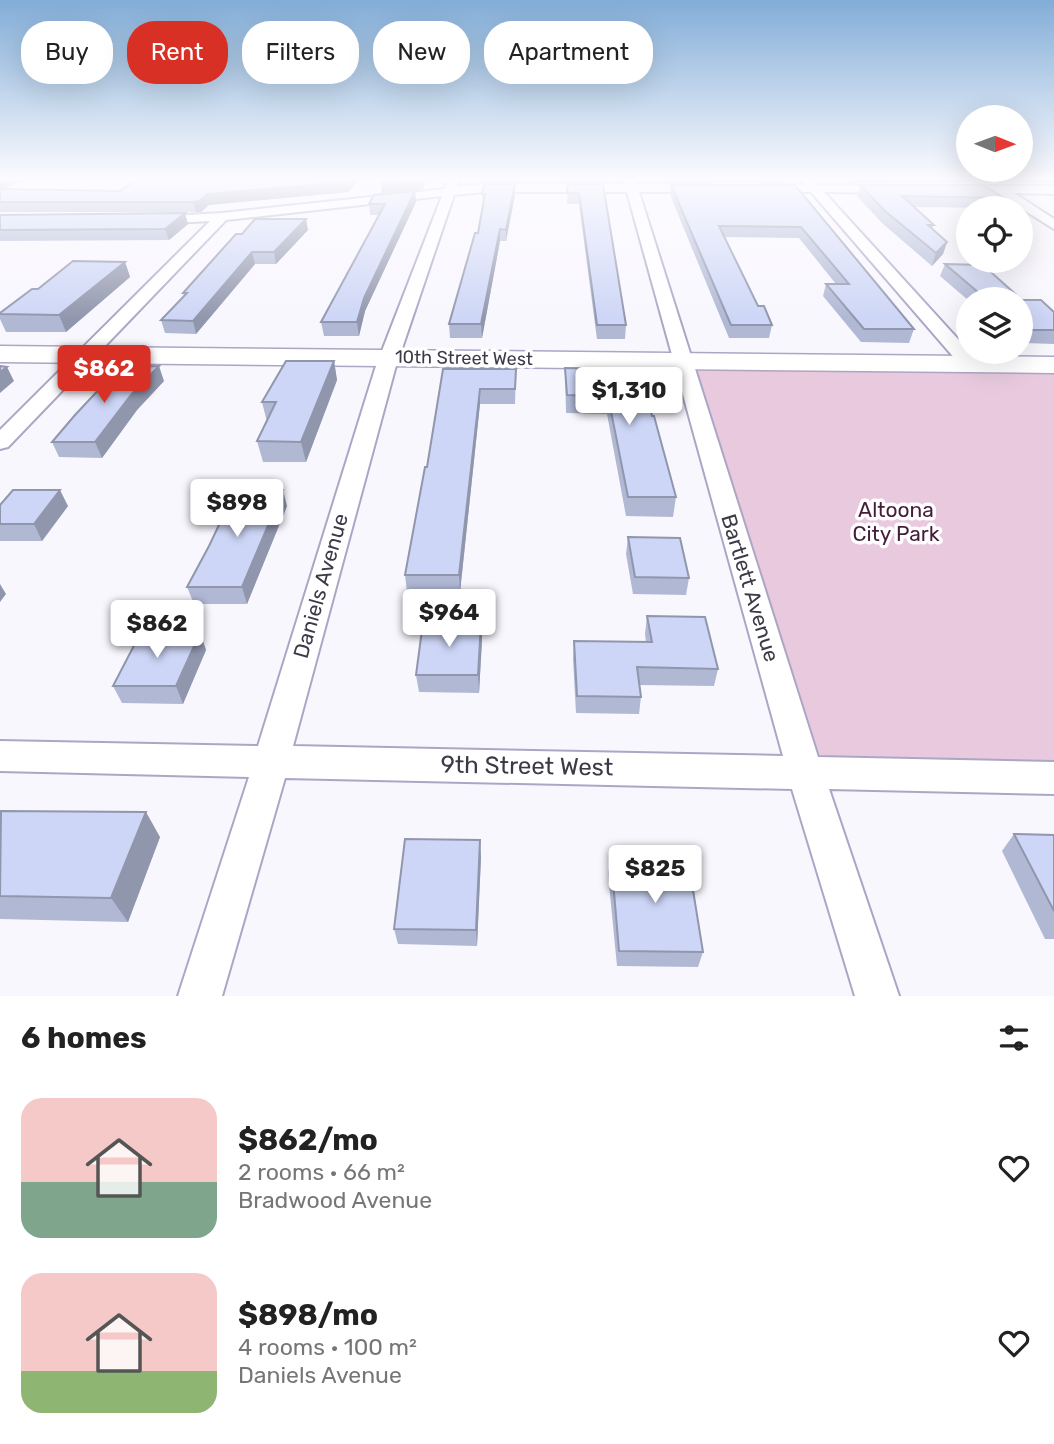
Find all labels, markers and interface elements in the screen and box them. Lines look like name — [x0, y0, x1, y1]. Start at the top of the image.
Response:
chip: Buy — [21, 21, 113, 84]
chip: Rent — [127, 21, 228, 84]
chip: Filters — [242, 21, 359, 84]
chip: New — [373, 21, 470, 84]
chip: Apartment — [484, 21, 653, 84]
north arrow — [956, 105, 1032, 182]
map controls — [956, 105, 1033, 364]
button: locate — [956, 196, 1033, 273]
button: layers — [956, 287, 1033, 364]
pin: $862 — [63, 346, 145, 405]
street label: 10th Street West — [395, 346, 533, 370]
text: $862 — [74, 354, 134, 382]
pin: $1,310 — [572, 368, 686, 427]
text: $1,310 — [591, 376, 667, 404]
pin: $898 — [196, 480, 278, 539]
text: $898 — [206, 488, 268, 516]
park label: Altoona City Park — [852, 497, 940, 546]
street label: Daniels Avenue — [288, 511, 353, 661]
street label: Bartlett Avenue — [716, 511, 785, 665]
pin: $964 — [408, 590, 490, 649]
text: $964 — [419, 598, 479, 626]
pin: $862 — [116, 600, 198, 660]
text: $862 — [127, 609, 187, 637]
street label: 9th Street West — [440, 750, 614, 782]
pin: $825 — [614, 846, 696, 905]
text: $825 — [625, 854, 685, 882]
icon: filters — [995, 1019, 1033, 1057]
text: 6 homes — [21, 1020, 147, 1056]
text: $862/mo — [238, 1122, 378, 1158]
icon: home — [77, 1126, 161, 1210]
icon: heart — [995, 1149, 1033, 1187]
text: 2 rooms · 66 m² — [238, 1158, 405, 1186]
text: Bradwood Avenue — [238, 1186, 432, 1214]
text: $898/mo — [238, 1297, 378, 1333]
icon: home — [77, 1301, 161, 1385]
icon: heart — [995, 1324, 1033, 1362]
text: 4 rooms · 100 m² — [238, 1333, 417, 1361]
text: Daniels Avenue — [238, 1361, 402, 1389]

